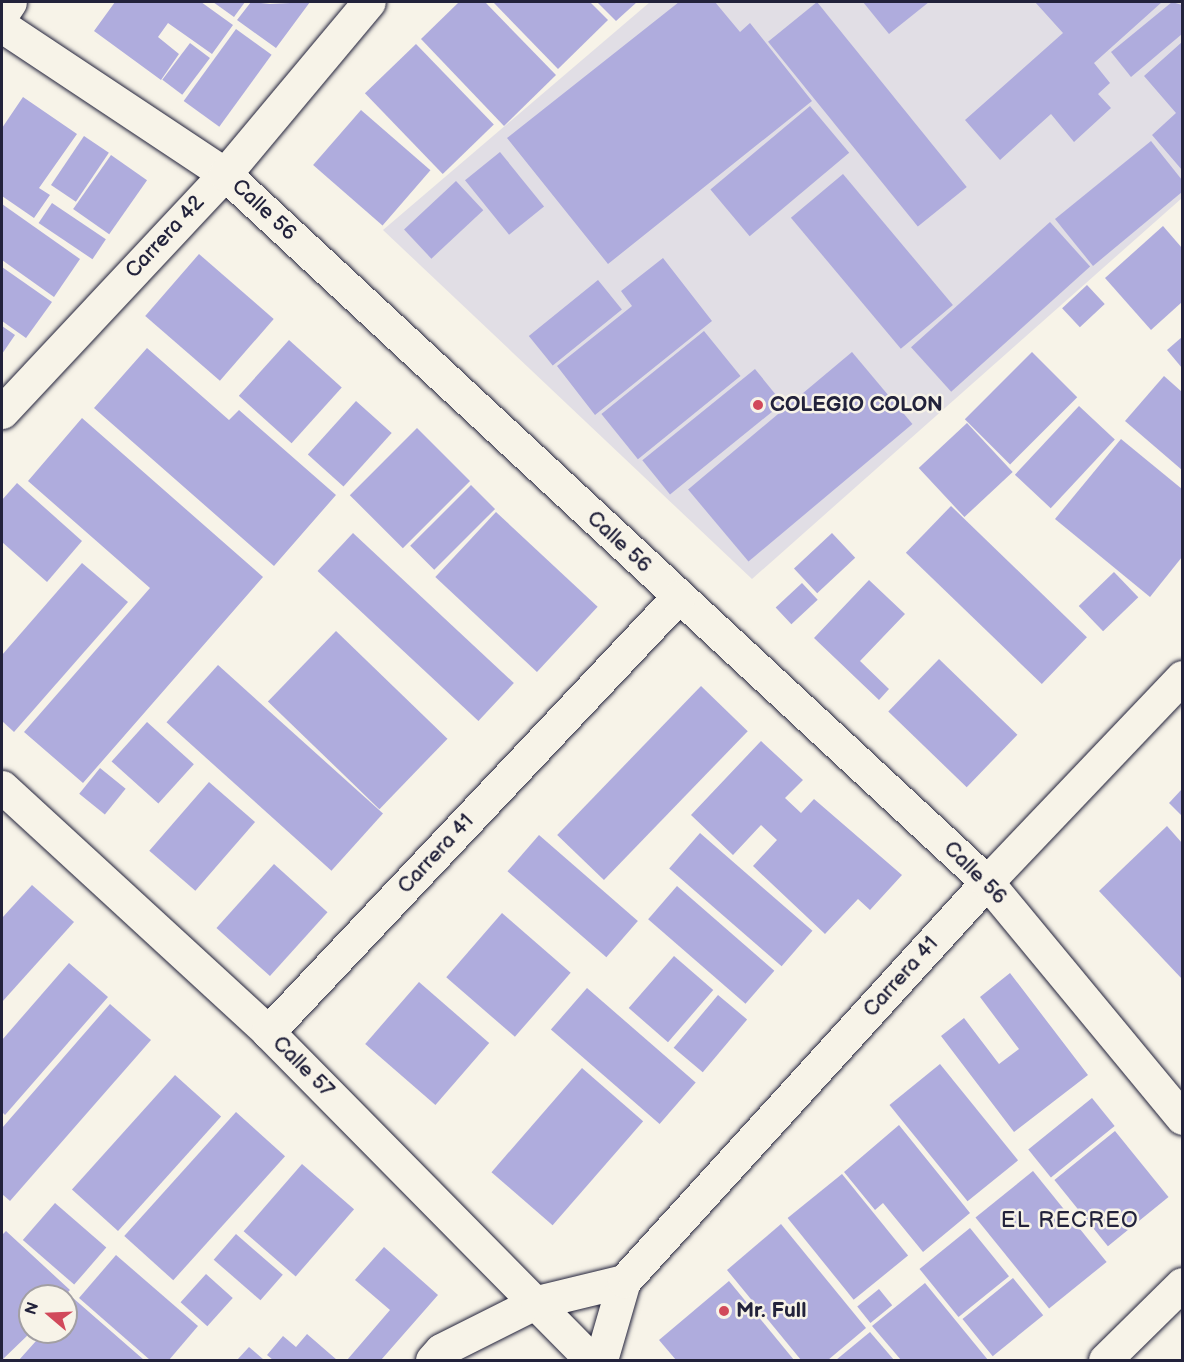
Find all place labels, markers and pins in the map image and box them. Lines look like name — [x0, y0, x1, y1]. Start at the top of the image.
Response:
place label: COLEGIO COLON — [770, 392, 943, 418]
marker: COLEGIO COLON — [751, 398, 765, 412]
place label: Mr. Full — [736, 1298, 806, 1324]
marker: Mr. Full — [717, 1304, 731, 1318]

